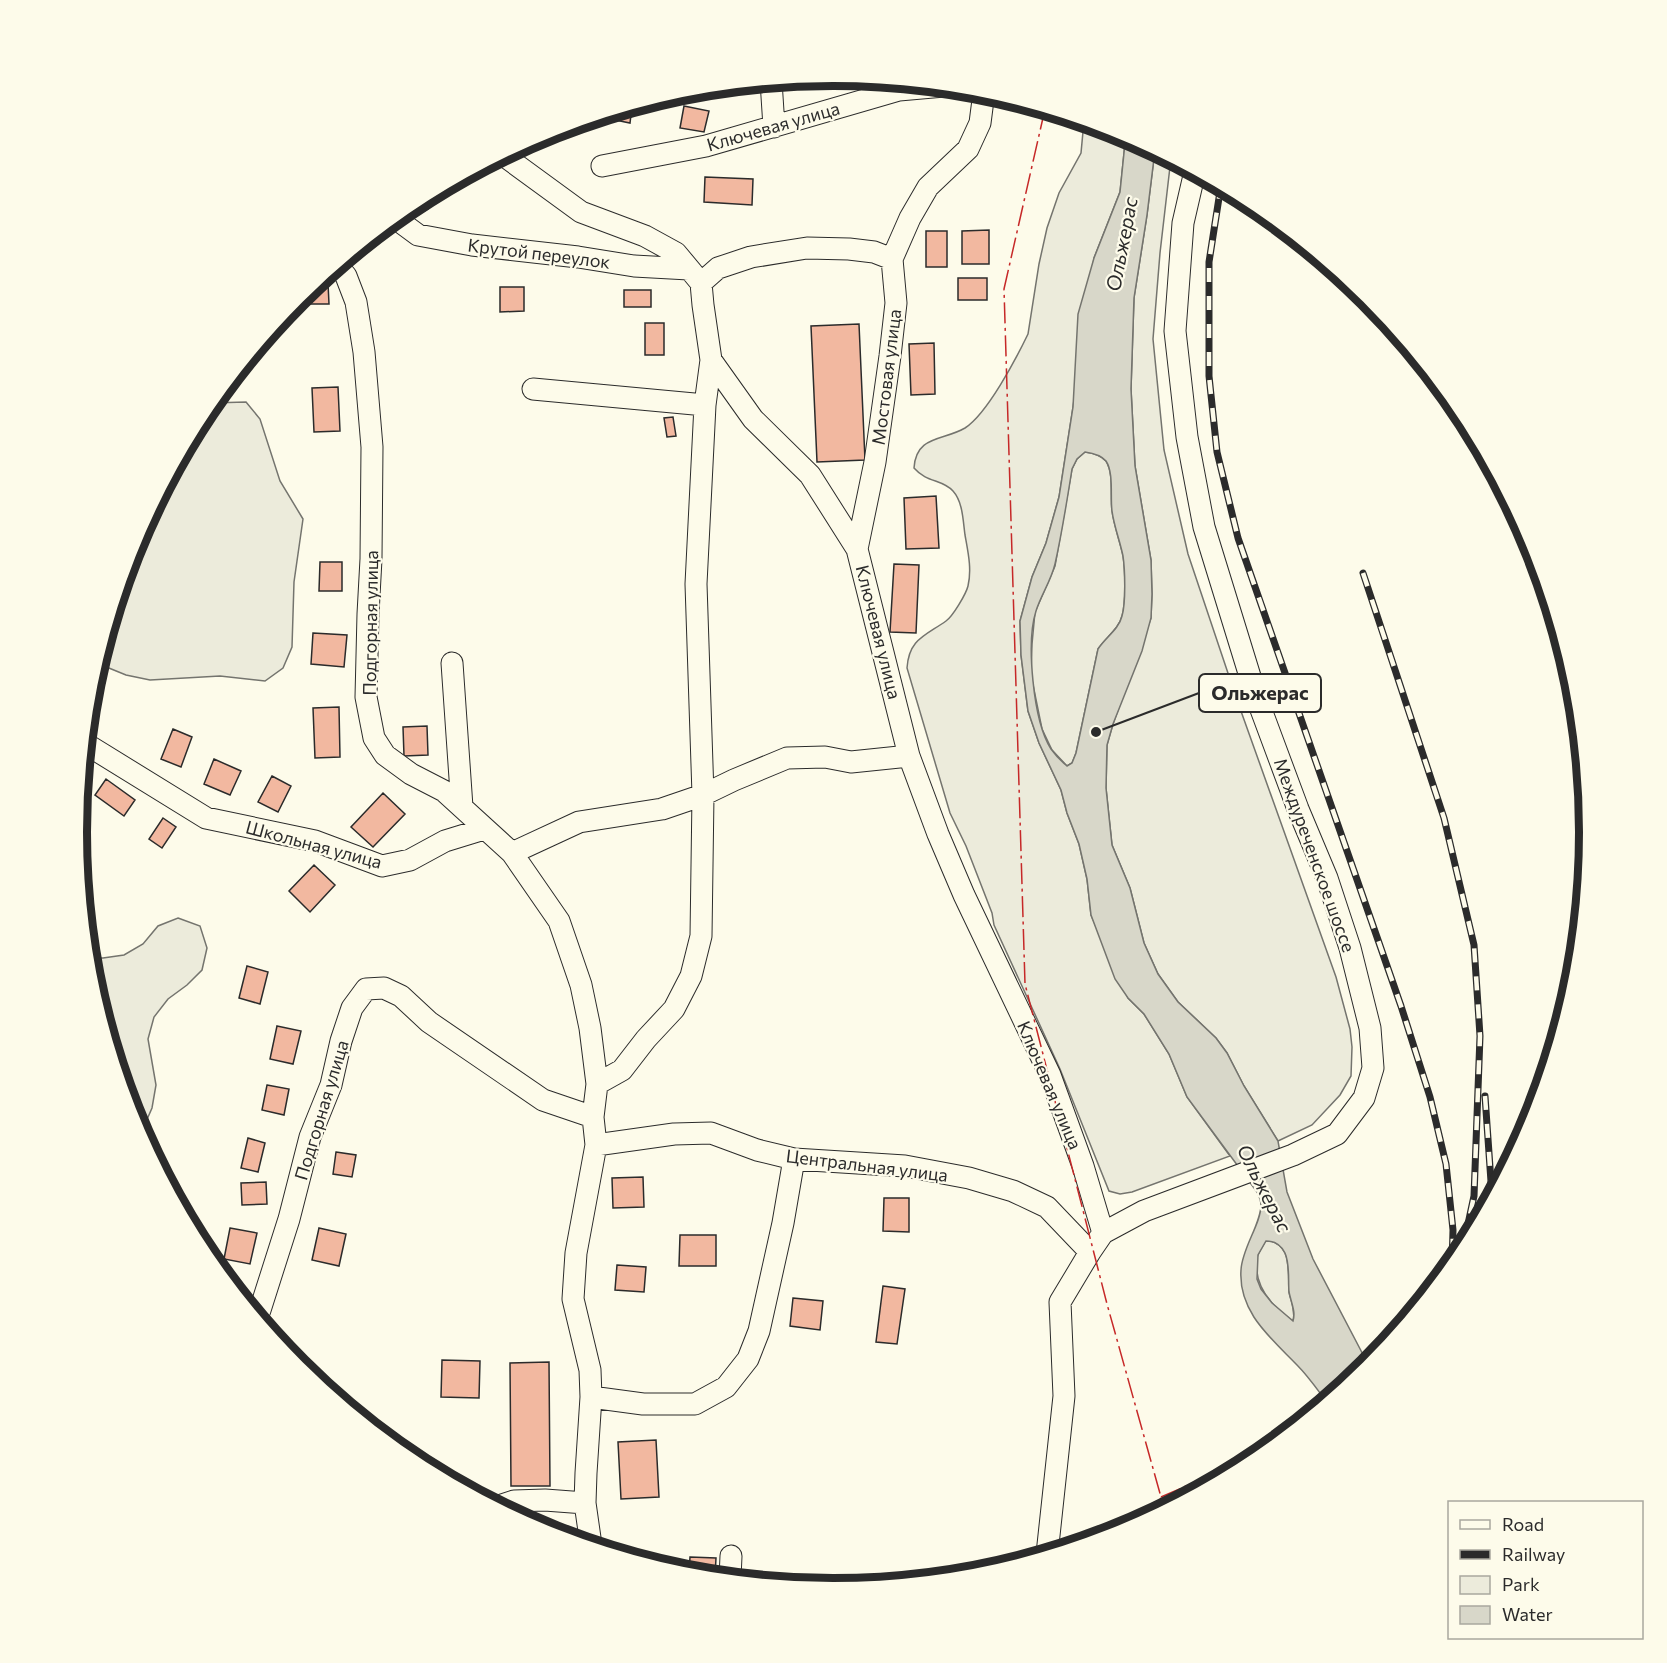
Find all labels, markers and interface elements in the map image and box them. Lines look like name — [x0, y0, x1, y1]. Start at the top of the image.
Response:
street label: Ключевая улица — [704, 97, 842, 155]
water label: Ольжерас — [1100, 195, 1142, 293]
street label: Крутой переулок — [466, 233, 612, 273]
street label: Мостовая улица — [867, 308, 905, 446]
street label: Подгорная улица — [358, 550, 382, 696]
street label: Ключевая улица — [852, 563, 906, 701]
callout: Ольжерас — [1199, 674, 1321, 712]
text: Ольжерас — [1211, 680, 1309, 704]
street label: Междуреченское шоссе — [1270, 755, 1360, 955]
street label: Школьная улица — [244, 815, 384, 873]
street label: Ключевая улица — [1013, 1018, 1087, 1152]
street label: Подгорная улица — [289, 1037, 353, 1183]
water label: Ольжерас — [1233, 1140, 1297, 1236]
street label: Центральная улица — [785, 1144, 949, 1186]
legend — [1448, 1501, 1643, 1639]
text: Road — [1502, 1513, 1544, 1535]
text: Railway — [1502, 1543, 1565, 1565]
text: Park — [1502, 1573, 1540, 1595]
text: Water — [1502, 1603, 1553, 1625]

